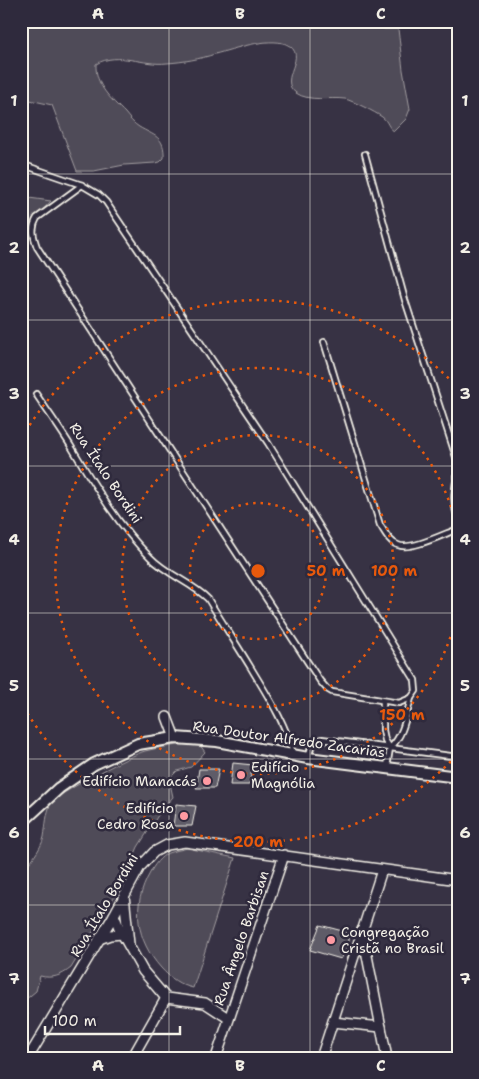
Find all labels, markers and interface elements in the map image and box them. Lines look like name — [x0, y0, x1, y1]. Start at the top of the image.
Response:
text: A — [92, 3, 104, 24]
text: B — [235, 3, 245, 24]
text: C — [376, 3, 386, 24]
text: 1 — [10, 90, 18, 111]
text: 1 — [461, 90, 469, 111]
text: 2 — [8, 237, 20, 258]
text: 2 — [459, 237, 471, 258]
text: 3 — [8, 383, 20, 404]
text: 3 — [459, 383, 471, 404]
street label: Rua Ítalo Bordini — [66, 419, 146, 527]
text: 4 — [8, 529, 20, 550]
text: 4 — [459, 529, 471, 550]
text: 50 m — [307, 561, 346, 581]
text: 100 m — [371, 561, 417, 581]
centre of rings — [249, 562, 267, 580]
text: 5 — [9, 675, 19, 696]
text: 5 — [460, 675, 470, 696]
text: 150 m — [379, 705, 425, 725]
street label: Rua Doutor Alfredo Zacarias — [192, 717, 386, 761]
place label: Edifício Magnólia — [251, 758, 315, 792]
marker: Edifício Magnólia — [235, 769, 247, 781]
place label: Edifício Manacás — [82, 772, 197, 790]
marker: Edifício Manacás — [201, 775, 213, 787]
place label: Edifício Cedro Rosa — [97, 799, 174, 833]
marker: Edifício Cedro Rosa — [178, 810, 190, 822]
text: 6 — [8, 822, 20, 843]
text: 6 — [459, 822, 471, 843]
text: 200 m — [233, 832, 283, 852]
street label: Rua Ítalo Bordini — [66, 850, 142, 960]
street label: Rua Ângelo Barbisan — [209, 868, 273, 1008]
place label: Congregação Cristã no Brasil — [341, 923, 445, 957]
marker: Congregação Cristã no Brasil — [325, 934, 337, 946]
text: 7 — [8, 968, 20, 989]
text: 7 — [459, 968, 471, 989]
scale bar — [45, 1004, 180, 1036]
text: 100 m — [52, 1011, 97, 1031]
text: A — [92, 1055, 104, 1076]
text: B — [235, 1055, 245, 1076]
text: C — [376, 1055, 386, 1076]

